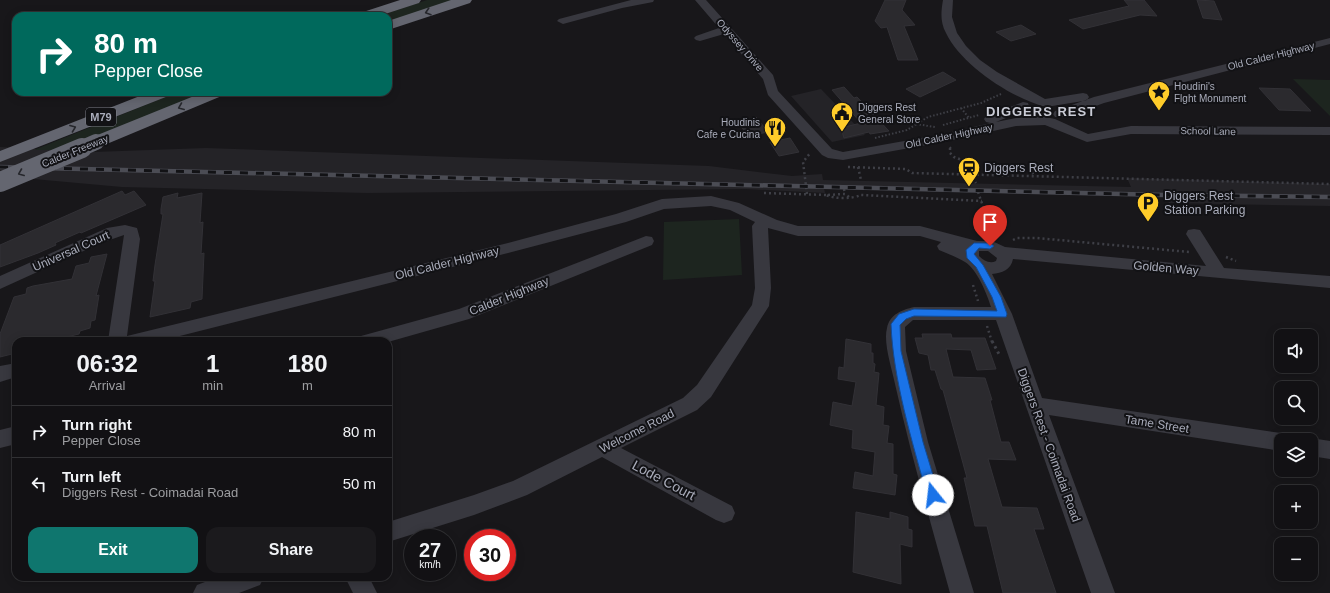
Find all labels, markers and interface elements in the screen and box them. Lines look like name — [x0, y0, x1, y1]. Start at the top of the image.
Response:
one-way arrow — [425, 8, 432, 16]
street label: Odyssey Drive — [715, 17, 766, 73]
icon: right — [28, 28, 80, 80]
text: 80 m — [94, 28, 158, 59]
street label: Old Calder Highway — [1227, 40, 1315, 72]
text: Pepper Close — [94, 61, 203, 81]
place icon: Houdini's Flght Monument — [1146, 79, 1172, 112]
place label: Houdini's Flght Monument — [1174, 81, 1246, 104]
public building icon: Diggers Rest General Store — [829, 100, 855, 133]
one-way arrow — [178, 102, 186, 110]
place label: Diggers Rest General Store — [858, 102, 921, 125]
district label: DIGGERS REST — [986, 104, 1096, 119]
road number: M79 — [86, 108, 116, 126]
restaurant icon: Houdinis Cafe e Cucina — [762, 115, 788, 148]
place label: Houdinis Cafe e Cucina — [697, 117, 760, 140]
street label: Old Calder Highway — [904, 121, 994, 151]
one-way arrow — [69, 125, 76, 133]
street label: School Lane — [1180, 125, 1236, 137]
street label: Calder Freeway — [40, 133, 110, 169]
station icon: Diggers Rest — [956, 155, 982, 188]
place label: Diggers Rest — [984, 161, 1054, 175]
one-way arrow — [17, 168, 25, 176]
place label: Diggers Rest Station Parking — [1164, 189, 1245, 217]
parking icon: Diggers Rest Station Parking — [1135, 190, 1161, 223]
pin — [973, 205, 1007, 246]
icon: arrive — [979, 211, 1001, 233]
street label: Universal Court — [30, 228, 112, 274]
street label: Old Calder Highway — [394, 243, 500, 283]
street label: Golden Way — [1133, 258, 1199, 278]
street label: Calder Highway — [467, 274, 551, 318]
map controls — [1274, 329, 1318, 581]
button: sound — [1274, 329, 1318, 373]
text: 06:32 — [76, 350, 138, 377]
text: 1 — [206, 350, 219, 377]
text: 180 — [288, 350, 328, 377]
street label: Diggers Rest - Coimadai Road — [1015, 366, 1083, 524]
text: Arrival — [89, 378, 126, 393]
text: min — [202, 378, 223, 393]
text: m — [302, 378, 313, 393]
button: search — [1274, 381, 1318, 425]
street label: Welcome Road — [597, 406, 677, 456]
street label: Tame Street — [1124, 412, 1191, 436]
text: Turn right — [62, 416, 132, 433]
icon: right — [28, 421, 50, 443]
text: 80 m — [343, 423, 376, 440]
text: Pepper Close — [62, 433, 141, 448]
button: layers — [1274, 433, 1318, 477]
street label: Lode Court — [630, 457, 698, 503]
text: Turn left — [62, 468, 121, 485]
icon: left — [28, 473, 50, 495]
position arrow — [912, 474, 954, 516]
text: 50 m — [343, 475, 376, 492]
text: Diggers Rest - Coimadai Road — [62, 485, 238, 500]
button: + — [1274, 485, 1318, 529]
button: Exit — [28, 527, 198, 573]
button: Share — [206, 527, 376, 573]
speed limit sign: 30 — [464, 529, 516, 581]
button: − — [1274, 537, 1318, 581]
text: 27 — [419, 539, 441, 561]
text: km/h — [419, 559, 441, 570]

